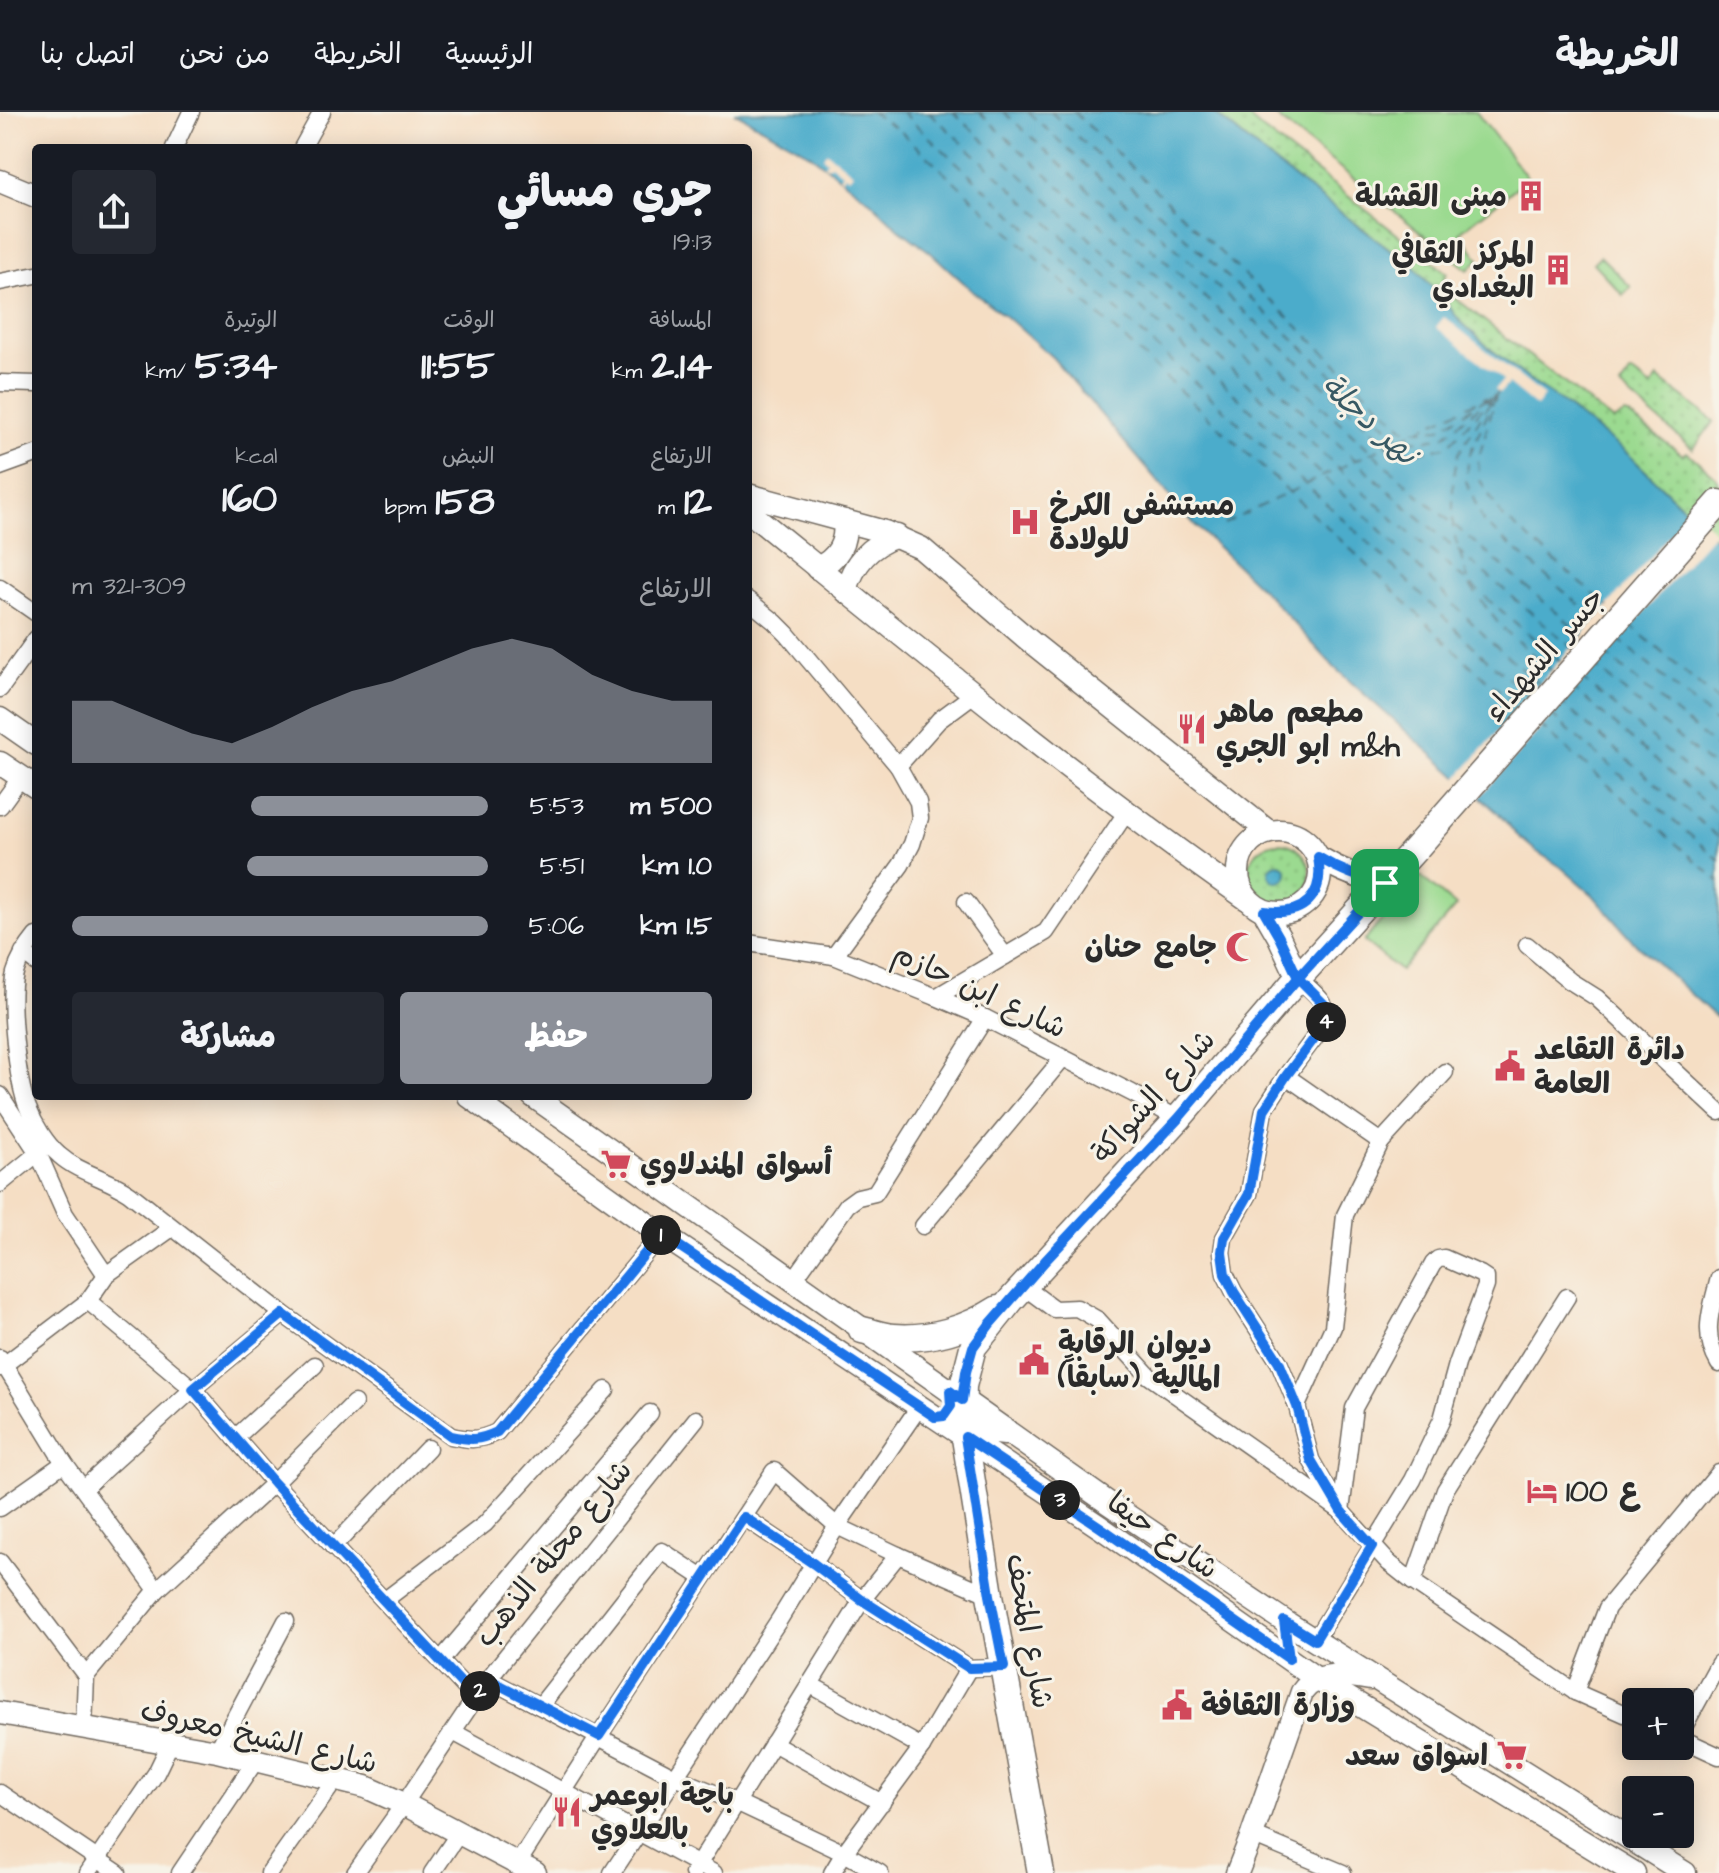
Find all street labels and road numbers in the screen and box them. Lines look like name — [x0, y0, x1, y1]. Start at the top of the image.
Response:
street label: جسر الشهداء — [1475, 578, 1615, 731]
street label: شارع ابن حازم — [886, 932, 1073, 1049]
street label: شارع الشواكة — [1082, 1020, 1225, 1173]
street label: شارع محلة الذهب — [465, 1451, 643, 1656]
street label: شارع حيفا — [1098, 1482, 1227, 1590]
street label: شارع المتحف — [995, 1550, 1063, 1712]
street label: شارع الشيخ معروف — [136, 1689, 381, 1785]

